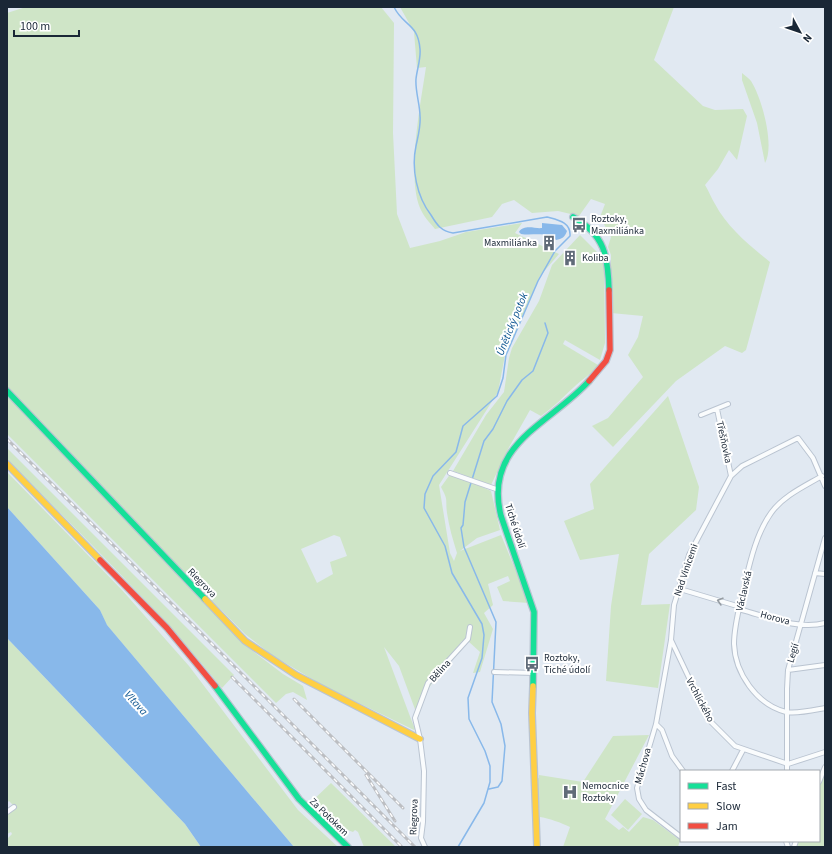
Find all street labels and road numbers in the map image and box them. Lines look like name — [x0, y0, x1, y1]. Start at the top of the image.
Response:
street label: Třešňovka — [713, 420, 735, 464]
street label: Tiché údolí — [501, 502, 529, 551]
street label: Nad Vinicemi — [670, 542, 702, 598]
street label: Riegrova — [184, 565, 220, 601]
street label: Václavská — [733, 570, 755, 612]
street label: Horova — [759, 607, 791, 629]
street label: Legií — [784, 641, 803, 664]
street label: Bělina — [426, 657, 454, 685]
street label: Vrchlického — [682, 675, 718, 725]
street label: Máchova — [631, 746, 655, 786]
street label: Za Potokem — [306, 795, 352, 839]
street label: Riegrova — [406, 799, 422, 835]

